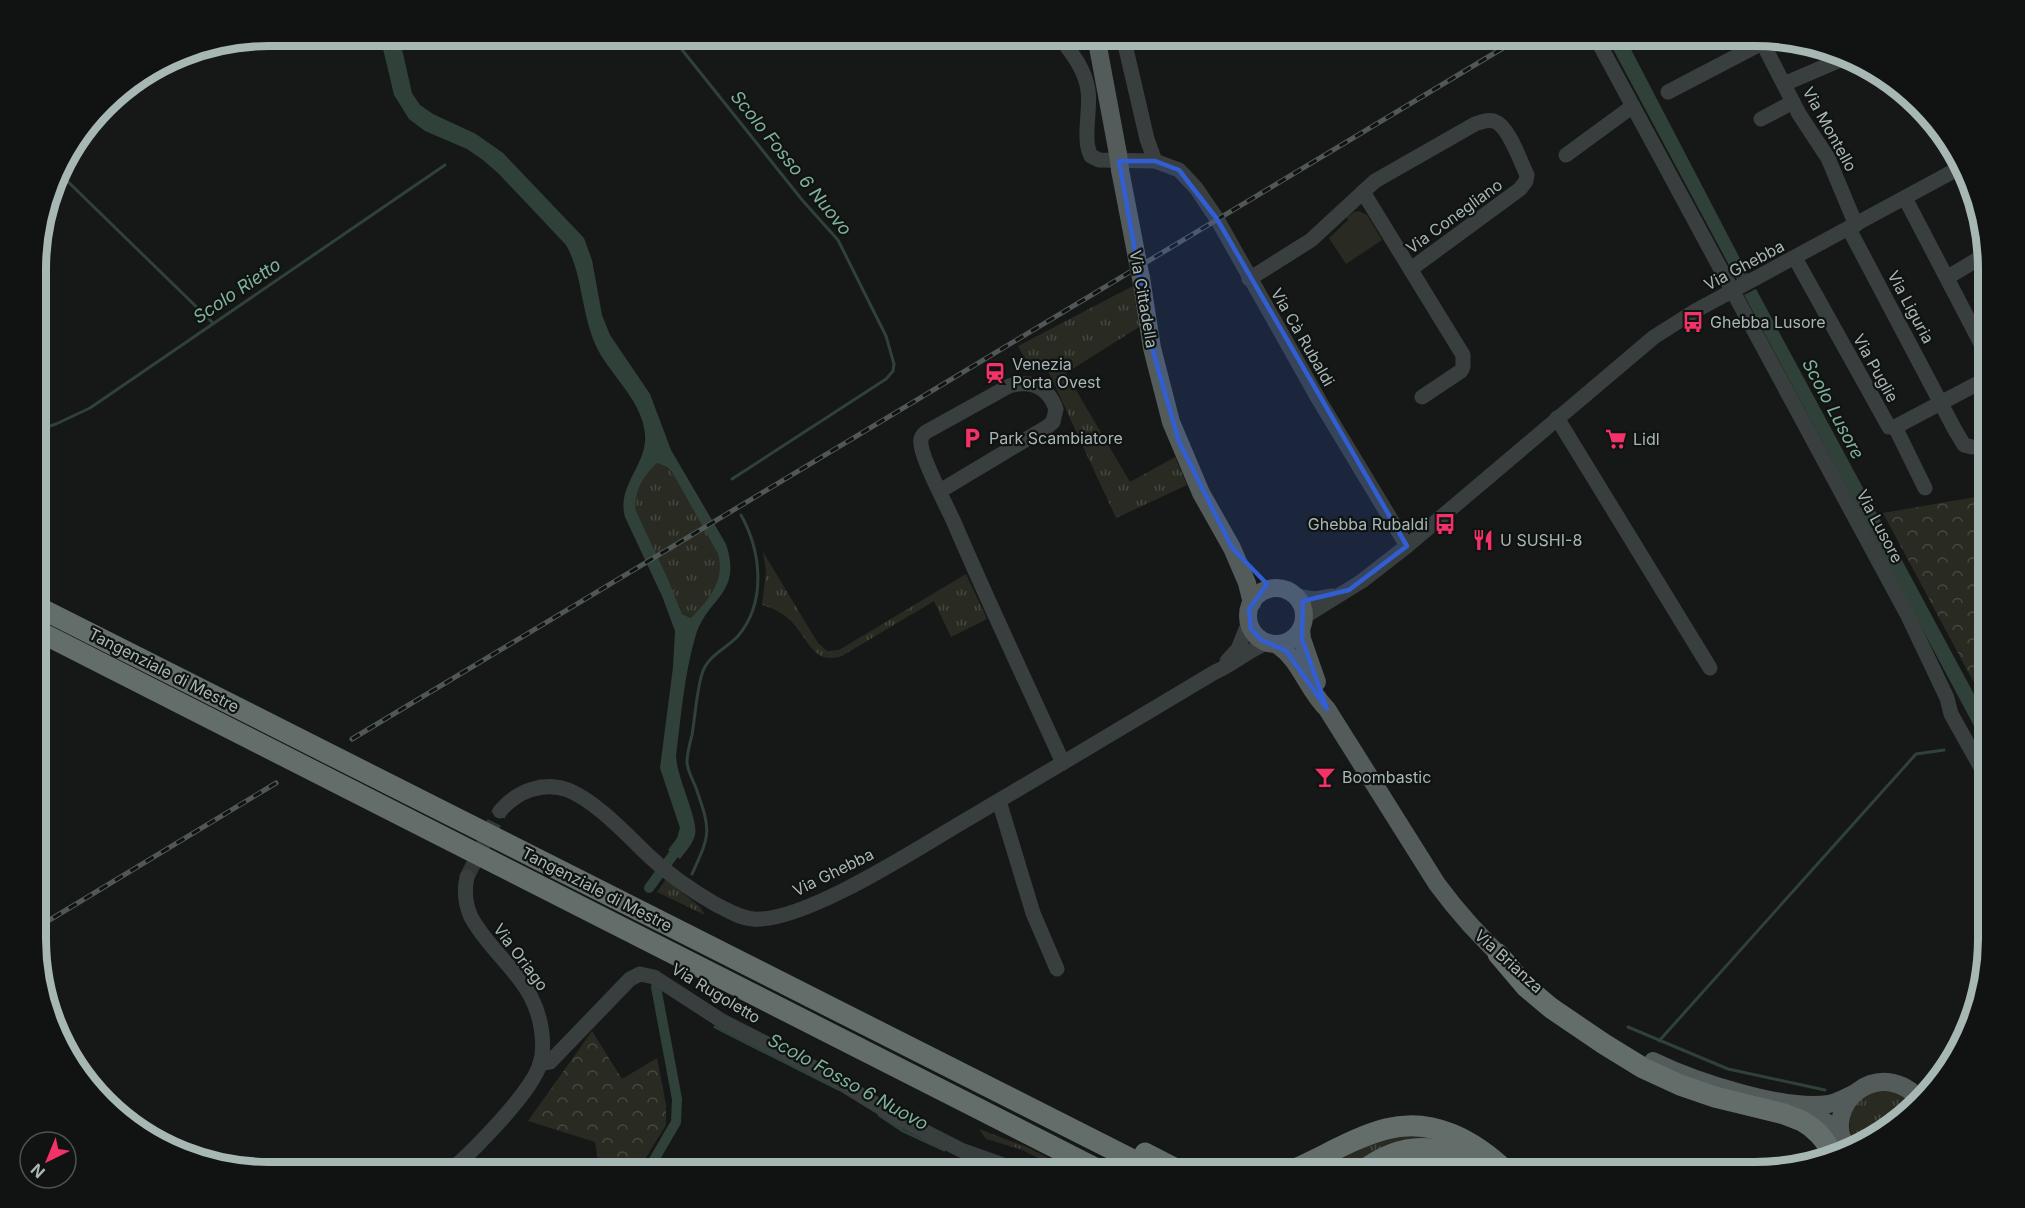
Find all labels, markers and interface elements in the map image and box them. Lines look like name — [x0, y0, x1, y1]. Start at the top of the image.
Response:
street label: Via Montello — [1799, 83, 1861, 175]
water label: Scolo Fosso 6 Nuovo — [727, 86, 856, 239]
street label: Via Conegliano — [1402, 174, 1506, 258]
street label: Via Ghebba — [1701, 236, 1787, 294]
street label: Via Cittadella — [1126, 249, 1162, 349]
water label: Scolo Rietto — [189, 254, 285, 328]
street label: Via Liguria — [1883, 267, 1939, 347]
street label: Via Cà Rubaldi — [1267, 284, 1339, 390]
bus stop icon: Ghebba Lusore — [1681, 310, 1705, 334]
place label: Ghebba Lusore — [1710, 312, 1826, 332]
street label: Via Puglie — [1849, 330, 1903, 406]
place label: Venezia Porta Ovest — [1012, 354, 1101, 392]
water label: Scolo Lusore — [1798, 355, 1869, 463]
station icon: Venezia Porta Ovest — [983, 361, 1007, 385]
parking icon: Park Scambiatore — [960, 426, 984, 450]
supermarket icon: Lidl — [1604, 427, 1628, 451]
place label: Park Scambiatore — [989, 428, 1123, 448]
place label: Lidl — [1633, 429, 1660, 449]
street label: Via Lusore — [1852, 486, 1908, 566]
bus stop icon: Ghebba Rubaldi — [1433, 512, 1457, 536]
place label: Ghebba Rubaldi — [1308, 514, 1428, 534]
restaurant icon: U SUSHI-8 — [1471, 528, 1495, 552]
place label: U SUSHI-8 — [1500, 530, 1582, 550]
street label: Tangenziale di Mestre — [85, 623, 243, 717]
bar icon: Boombastic — [1313, 765, 1337, 789]
place label: Boombastic — [1342, 767, 1431, 787]
street label: Tangenziale di Mestre — [518, 842, 676, 936]
street label: Via Ghebba — [789, 844, 877, 900]
street label: Via Oriago — [489, 919, 553, 995]
street label: Via Brianza — [1471, 925, 1547, 997]
street label: Via Rugoletto — [668, 959, 764, 1027]
water label: Scolo Fosso 6 Nuovo — [765, 1029, 932, 1134]
north arrow — [18, 1130, 78, 1190]
text: N — [26, 1159, 49, 1182]

